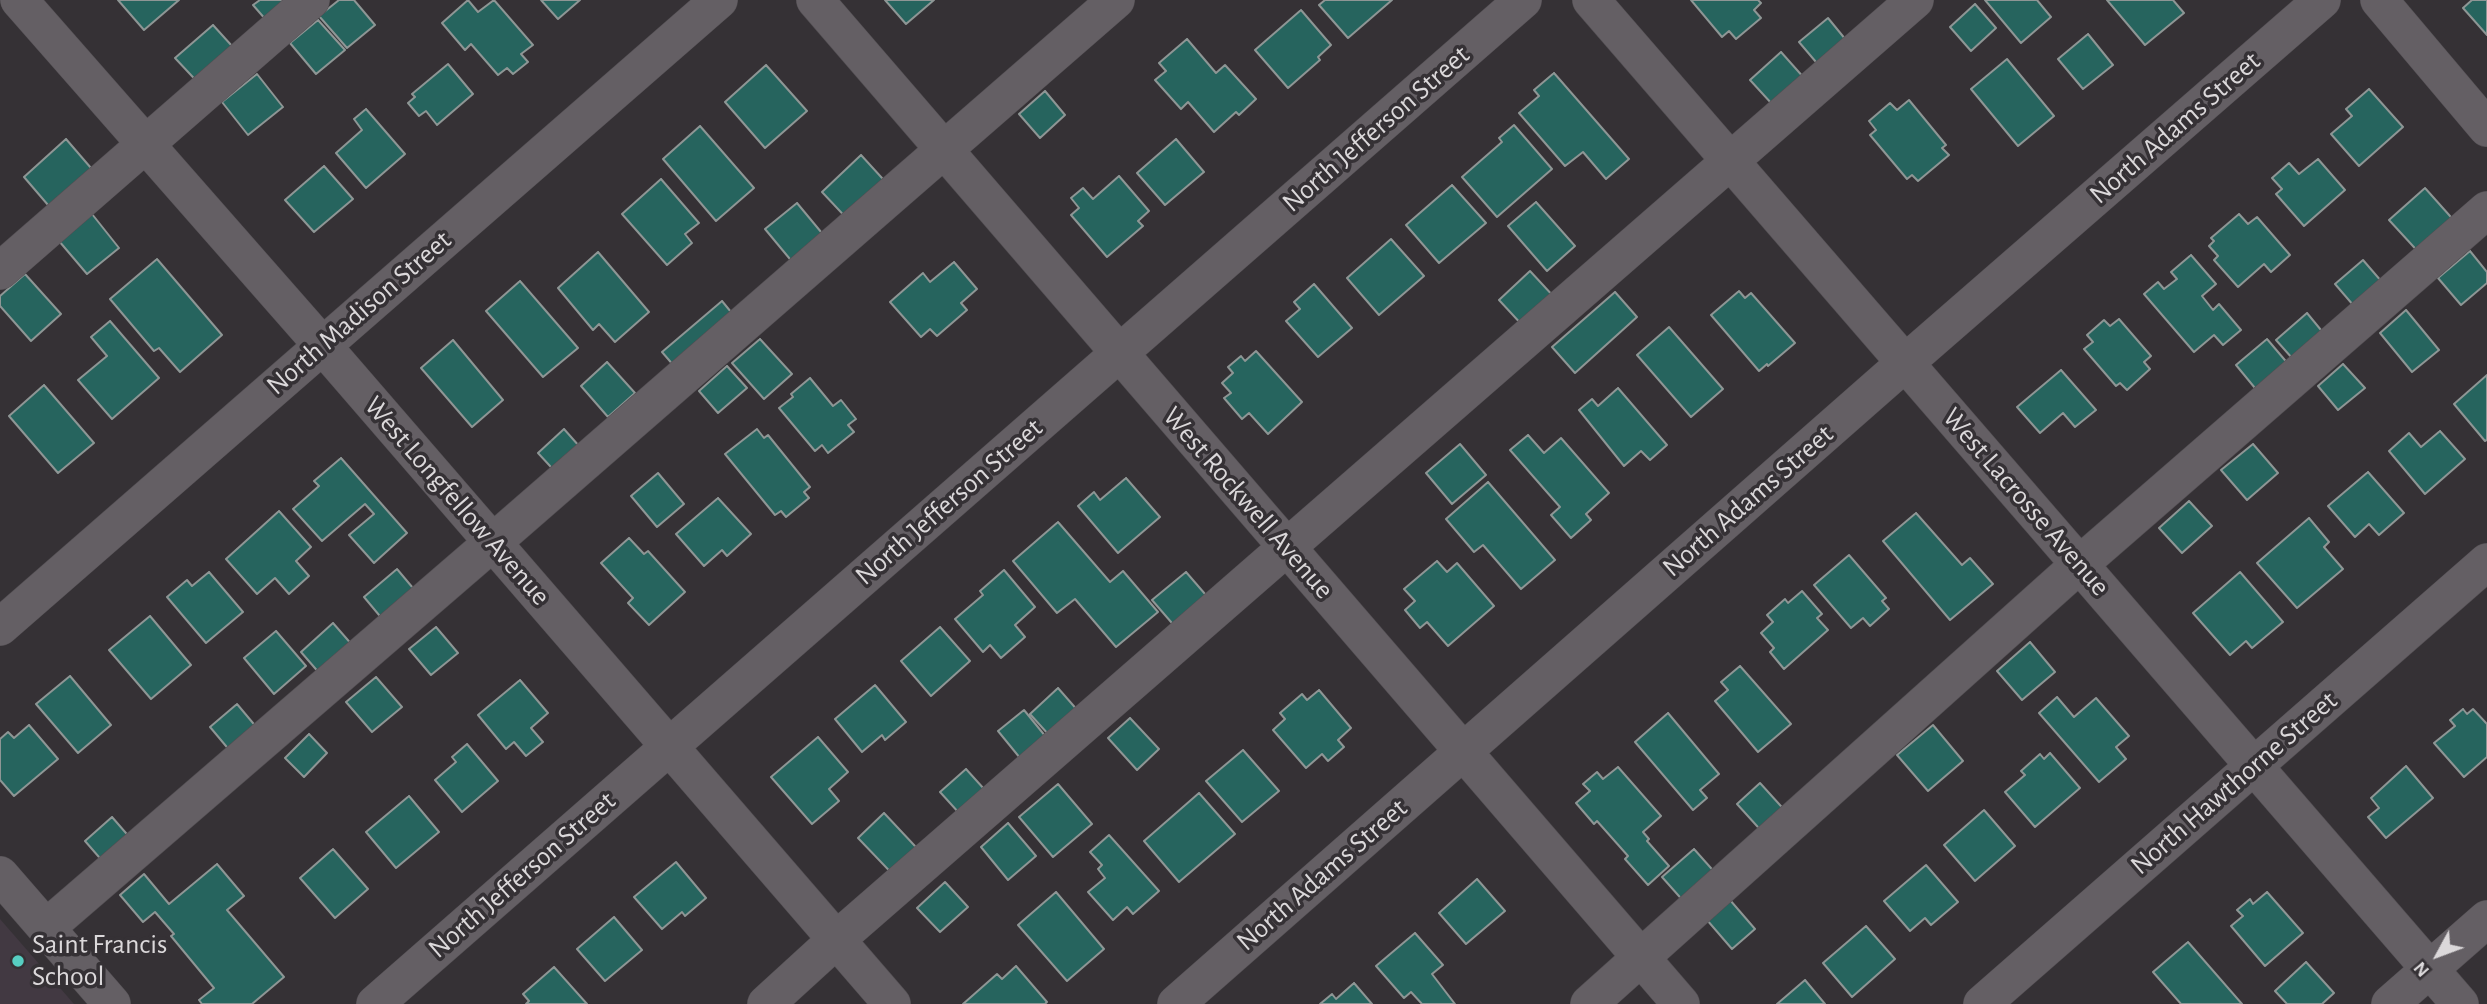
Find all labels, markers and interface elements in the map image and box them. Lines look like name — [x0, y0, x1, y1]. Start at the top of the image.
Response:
street label: North Jefferson Street — [1275, 38, 1477, 220]
street label: North Adams Street — [2083, 45, 2267, 211]
street label: North Madison Street — [260, 224, 458, 402]
street label: West Longfellow Avenue — [357, 389, 557, 613]
street label: West Rockwell Avenue — [1155, 400, 1341, 606]
street label: West Lacrosse Avenue — [1935, 401, 2117, 603]
street label: North Jefferson Street — [848, 411, 1050, 593]
street label: North Adams Street — [1656, 418, 1840, 584]
street label: North Hawthorne Street — [2124, 684, 2344, 882]
street label: North Jefferson Street — [421, 784, 623, 966]
street label: North Adams Street — [1230, 792, 1414, 958]
north arrow — [2403, 920, 2473, 990]
place label: Saint Francis School — [32, 928, 167, 994]
marker: Saint Francis School — [10, 953, 26, 969]
text: N — [2410, 958, 2433, 980]

